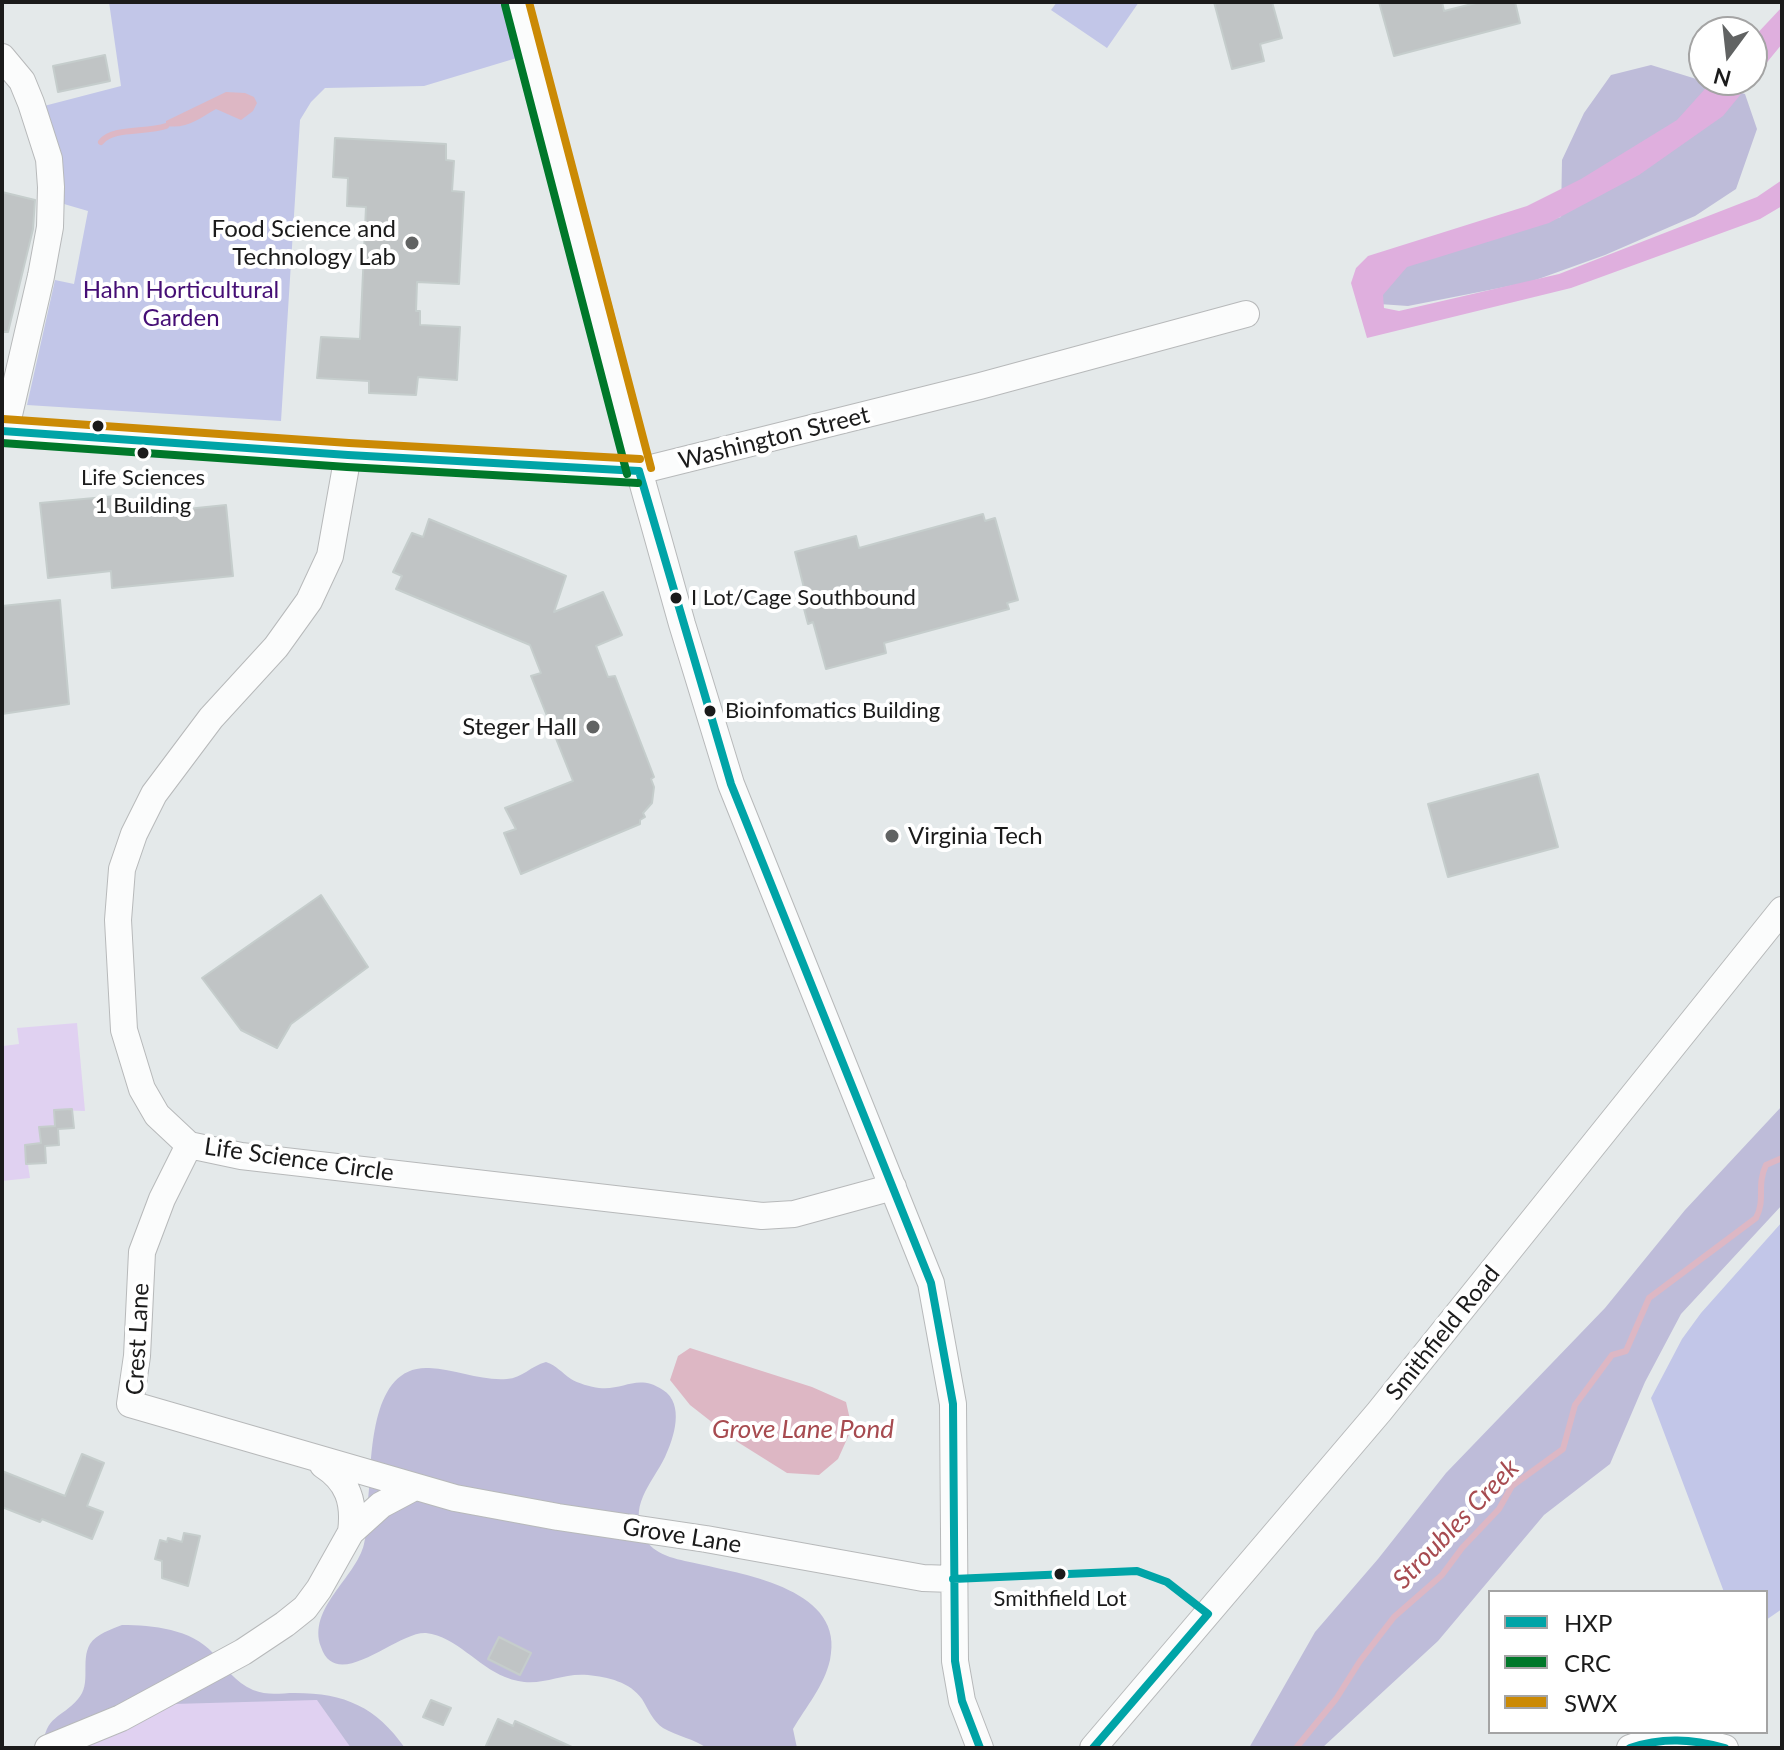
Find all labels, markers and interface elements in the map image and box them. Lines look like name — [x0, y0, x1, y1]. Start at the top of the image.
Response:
north arrow — [1688, 16, 1768, 96]
text: N — [1711, 63, 1734, 93]
place label: Food Science and Technology Lab — [212, 215, 396, 271]
marker: Food Science and Technology Lab — [403, 234, 421, 252]
park label: Hahn Horticultural Garden — [83, 276, 279, 332]
street label: Washington Street — [676, 400, 872, 476]
unlabelled marker — [90, 418, 106, 434]
marker: Life Sciences 1 Building — [135, 445, 151, 461]
place label: Life Sciences 1 Building — [81, 465, 205, 516]
place label: I Lot/Cage Southbound — [691, 585, 916, 611]
marker: I Lot/Cage Southbound — [668, 590, 684, 606]
place label: Bioinfomatics Building — [725, 698, 940, 724]
marker: Bioinfomatics Building — [702, 703, 718, 719]
place label: Steger Hall — [462, 713, 577, 741]
marker: Steger Hall — [584, 718, 602, 736]
place label: Virginia Tech — [908, 822, 1043, 850]
marker: Virginia Tech — [883, 827, 901, 845]
street label: Life Science Circle — [202, 1132, 396, 1188]
street label: Smithfield Road — [1380, 1260, 1506, 1406]
street label: Crest Lane — [121, 1282, 155, 1396]
water label: Grove Lane Pond — [712, 1414, 894, 1446]
water label: Stroubles Creek — [1387, 1453, 1525, 1595]
street label: Grove Lane — [620, 1512, 744, 1560]
marker: Smithfield Lot — [1052, 1566, 1068, 1582]
place label: Smithfield Lot — [993, 1586, 1127, 1612]
legend — [1488, 1590, 1768, 1734]
text: HXP — [1564, 1608, 1612, 1637]
text: CRC — [1564, 1648, 1611, 1677]
text: SWX — [1564, 1688, 1617, 1717]

